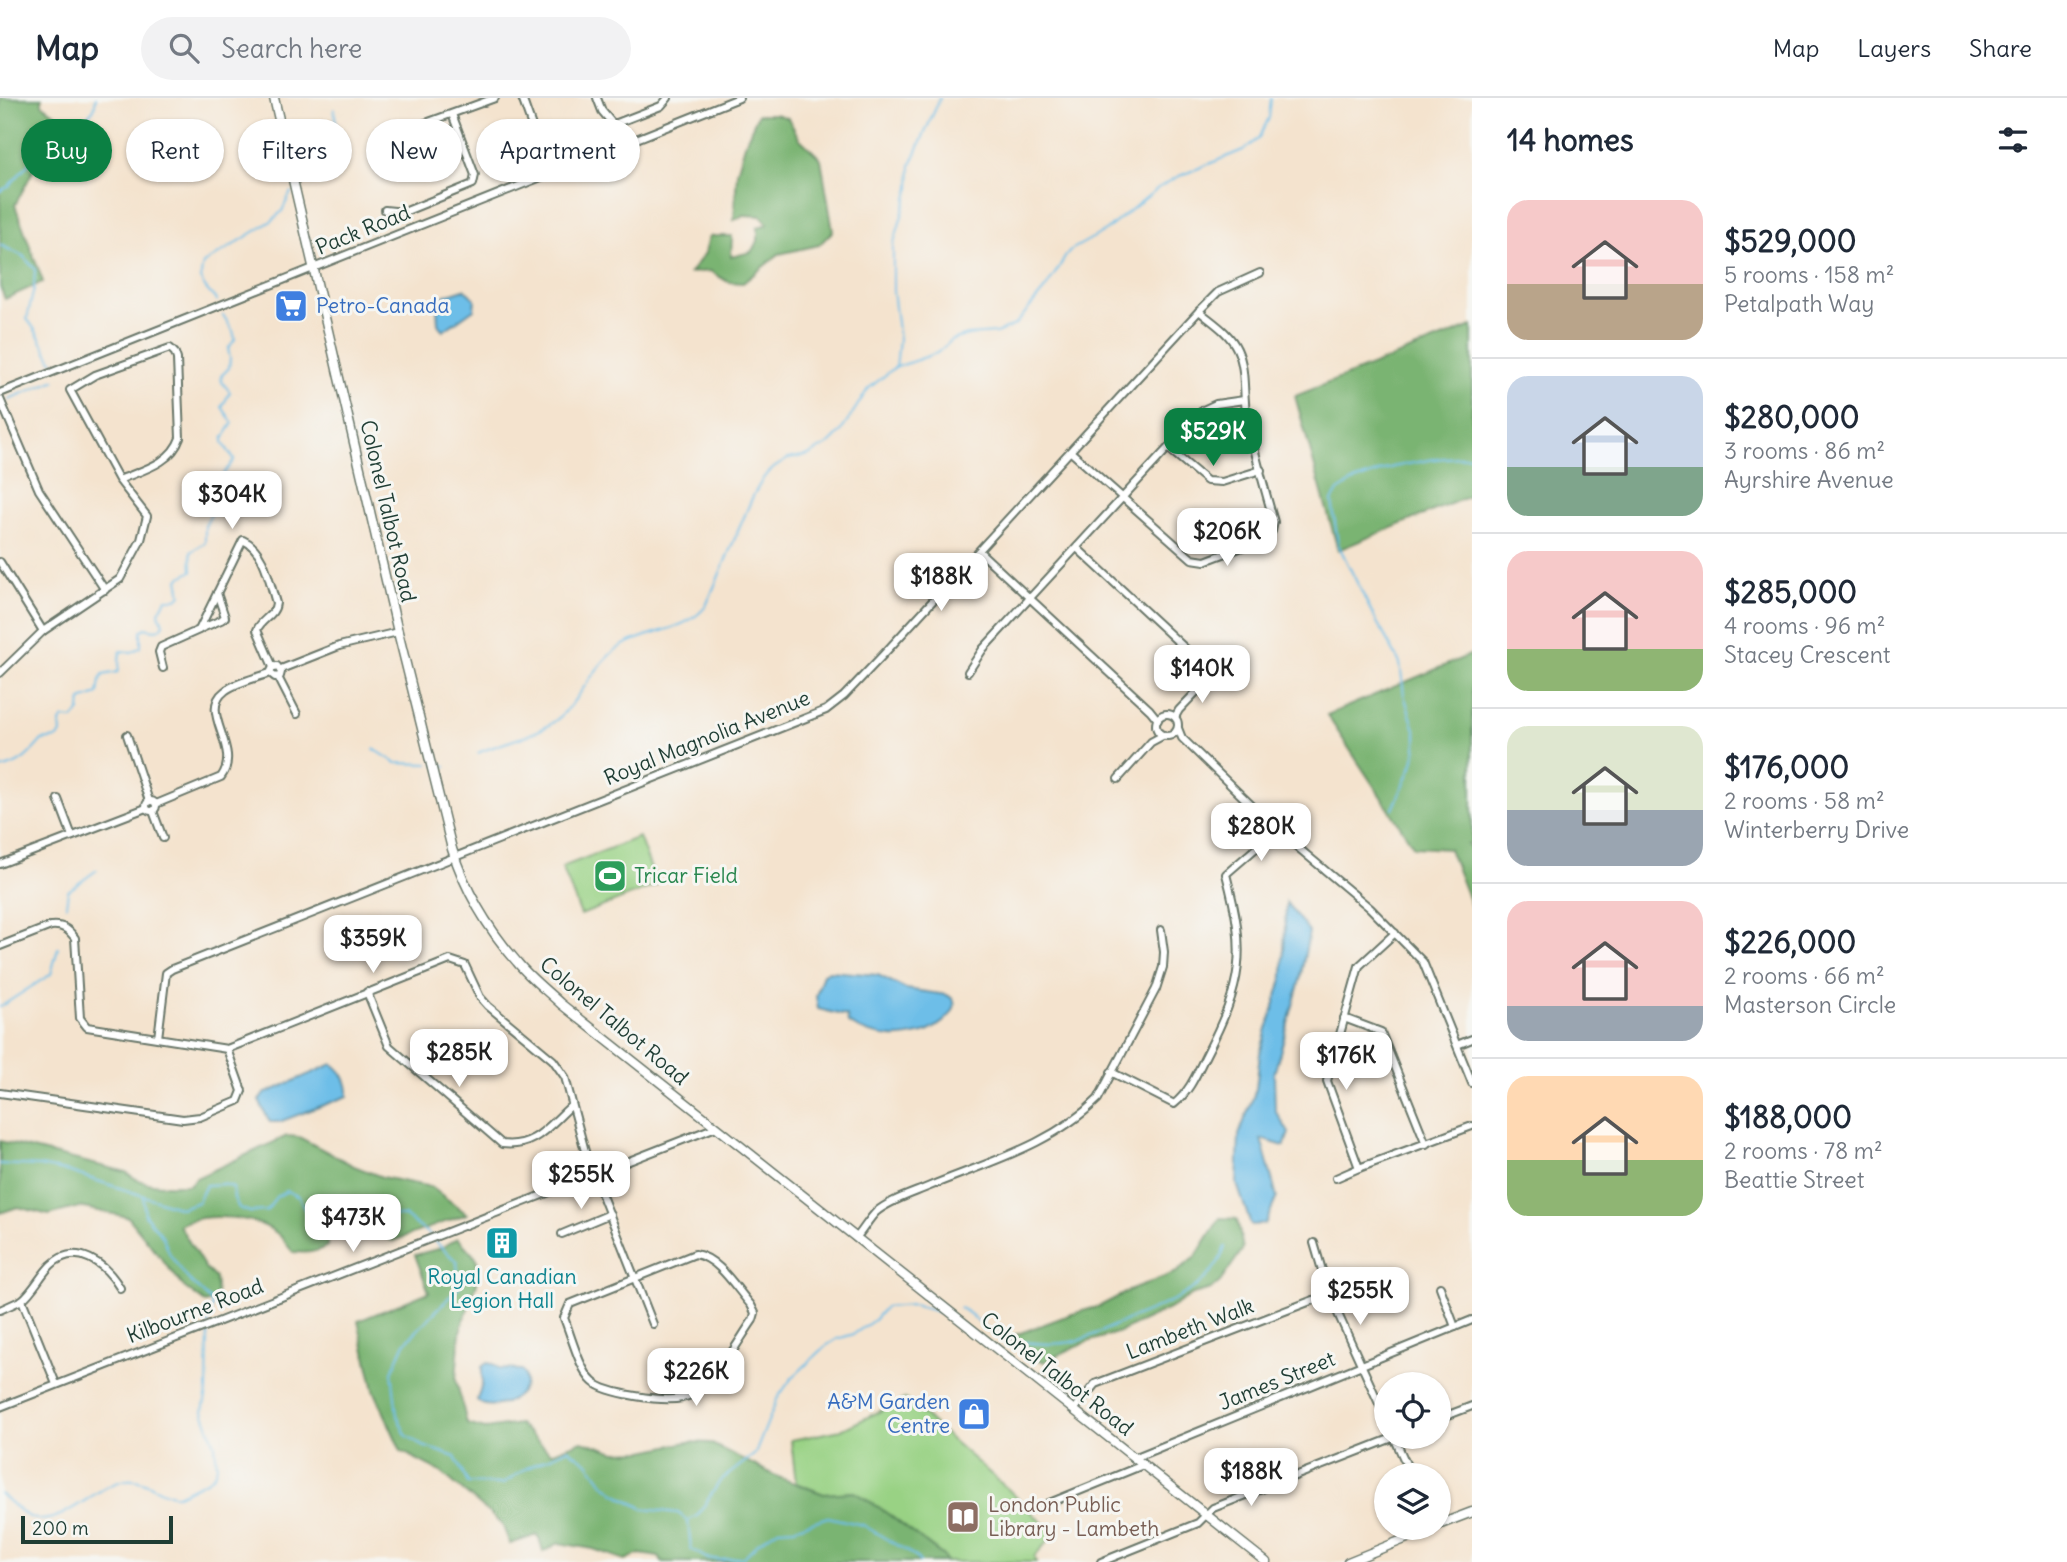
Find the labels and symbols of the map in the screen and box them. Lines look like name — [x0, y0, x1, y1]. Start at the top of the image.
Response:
street label: Pack Road — [312, 198, 414, 261]
supermarket icon: Petro-Canada — [272, 287, 310, 325]
place label: Petro-Canada — [316, 292, 449, 319]
pin: $529K — [1164, 408, 1262, 468]
street label: Colonel Talbot Road — [354, 417, 423, 605]
pin: $304K — [183, 472, 281, 531]
pin: $206K — [1178, 508, 1276, 568]
pin: $188K — [892, 554, 990, 613]
pin: $140K — [1153, 646, 1251, 705]
street label: Royal Magnolia Avenue — [600, 684, 814, 791]
pin: $280K — [1212, 804, 1310, 863]
sports icon: Tricar Field — [591, 857, 629, 895]
place label: Tricar Field — [634, 862, 738, 889]
pin: $359K — [324, 916, 422, 975]
street label: Colonel Talbot Road — [534, 951, 694, 1091]
pin: $285K — [410, 1030, 508, 1089]
pin: $176K — [1297, 1032, 1395, 1092]
pin: $255K — [532, 1152, 630, 1211]
pin: $473K — [304, 1194, 402, 1254]
building icon: Royal Canadian Legion Hall — [483, 1224, 521, 1262]
place label: Royal Canadian Legion Hall — [427, 1263, 577, 1314]
pin: $255K — [1311, 1268, 1409, 1327]
street label: Kilbourne Road — [123, 1272, 267, 1349]
street label: Lambeth Walk — [1122, 1292, 1257, 1365]
street label: Colonel Talbot Road — [976, 1306, 1139, 1441]
street label: James Street — [1215, 1345, 1339, 1416]
pin: $226K — [647, 1348, 745, 1408]
place label: A&M Garden Centre — [827, 1388, 950, 1439]
shop icon: A&M Garden Centre — [955, 1395, 993, 1433]
pin: $188K — [1202, 1448, 1300, 1508]
place label: London Public Library - Lambeth — [988, 1491, 1159, 1542]
library icon: London Public Library - Lambeth — [944, 1498, 982, 1536]
scale bar — [21, 1513, 173, 1545]

